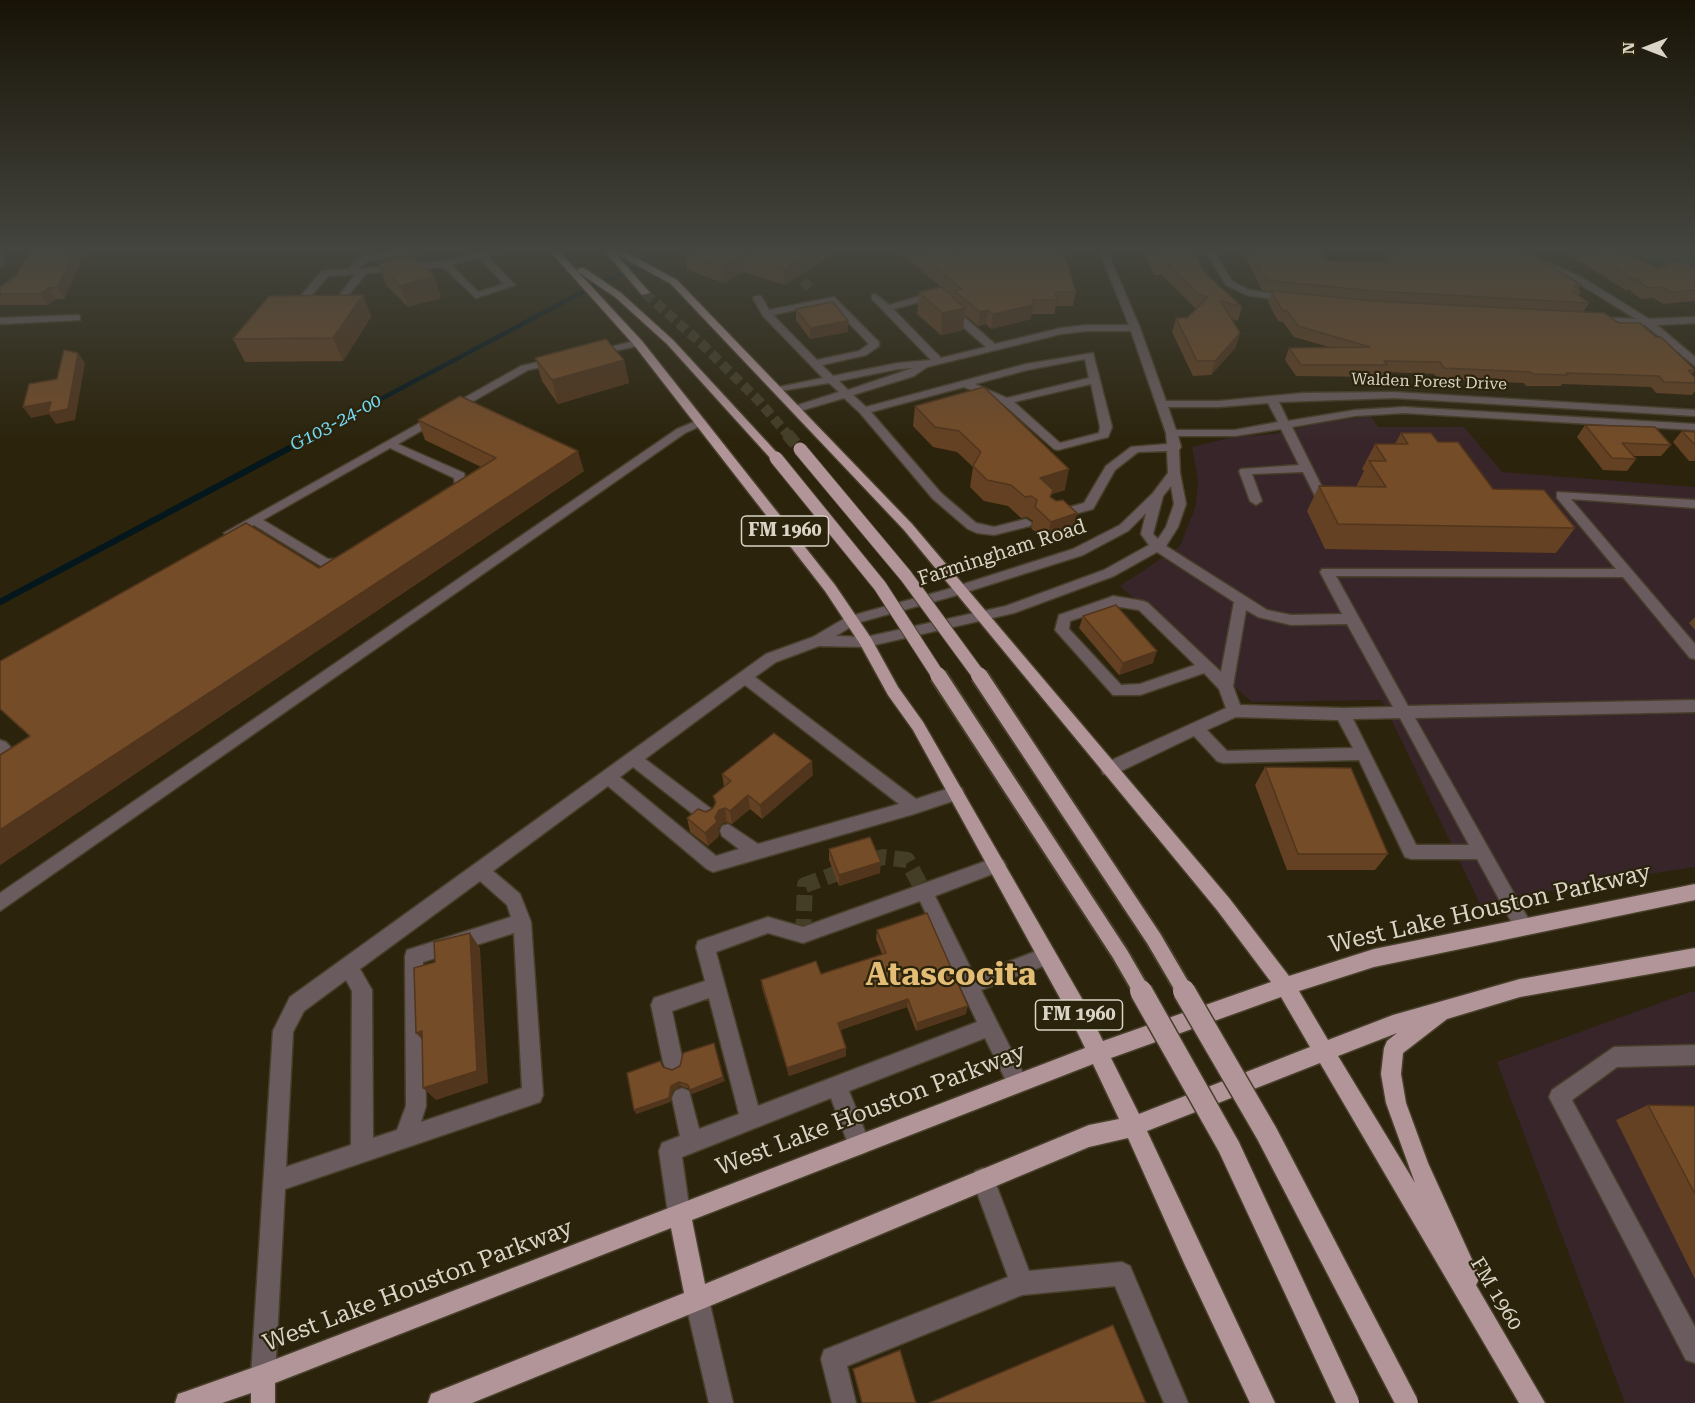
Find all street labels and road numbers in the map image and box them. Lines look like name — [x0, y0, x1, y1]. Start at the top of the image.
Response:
street label: Walden Forest Drive — [1351, 370, 1507, 394]
street label: Farmingham Road — [915, 515, 1089, 591]
road number: FM 1960 — [742, 516, 828, 546]
street label: West Lake Houston Parkway — [1326, 858, 1654, 960]
road number: FM 1960 — [1036, 1000, 1122, 1030]
street label: West Lake Houston Parkway — [712, 1038, 1030, 1182]
street label: West Lake Houston Parkway — [259, 1214, 577, 1358]
street label: FM 1960 — [1465, 1253, 1527, 1335]

